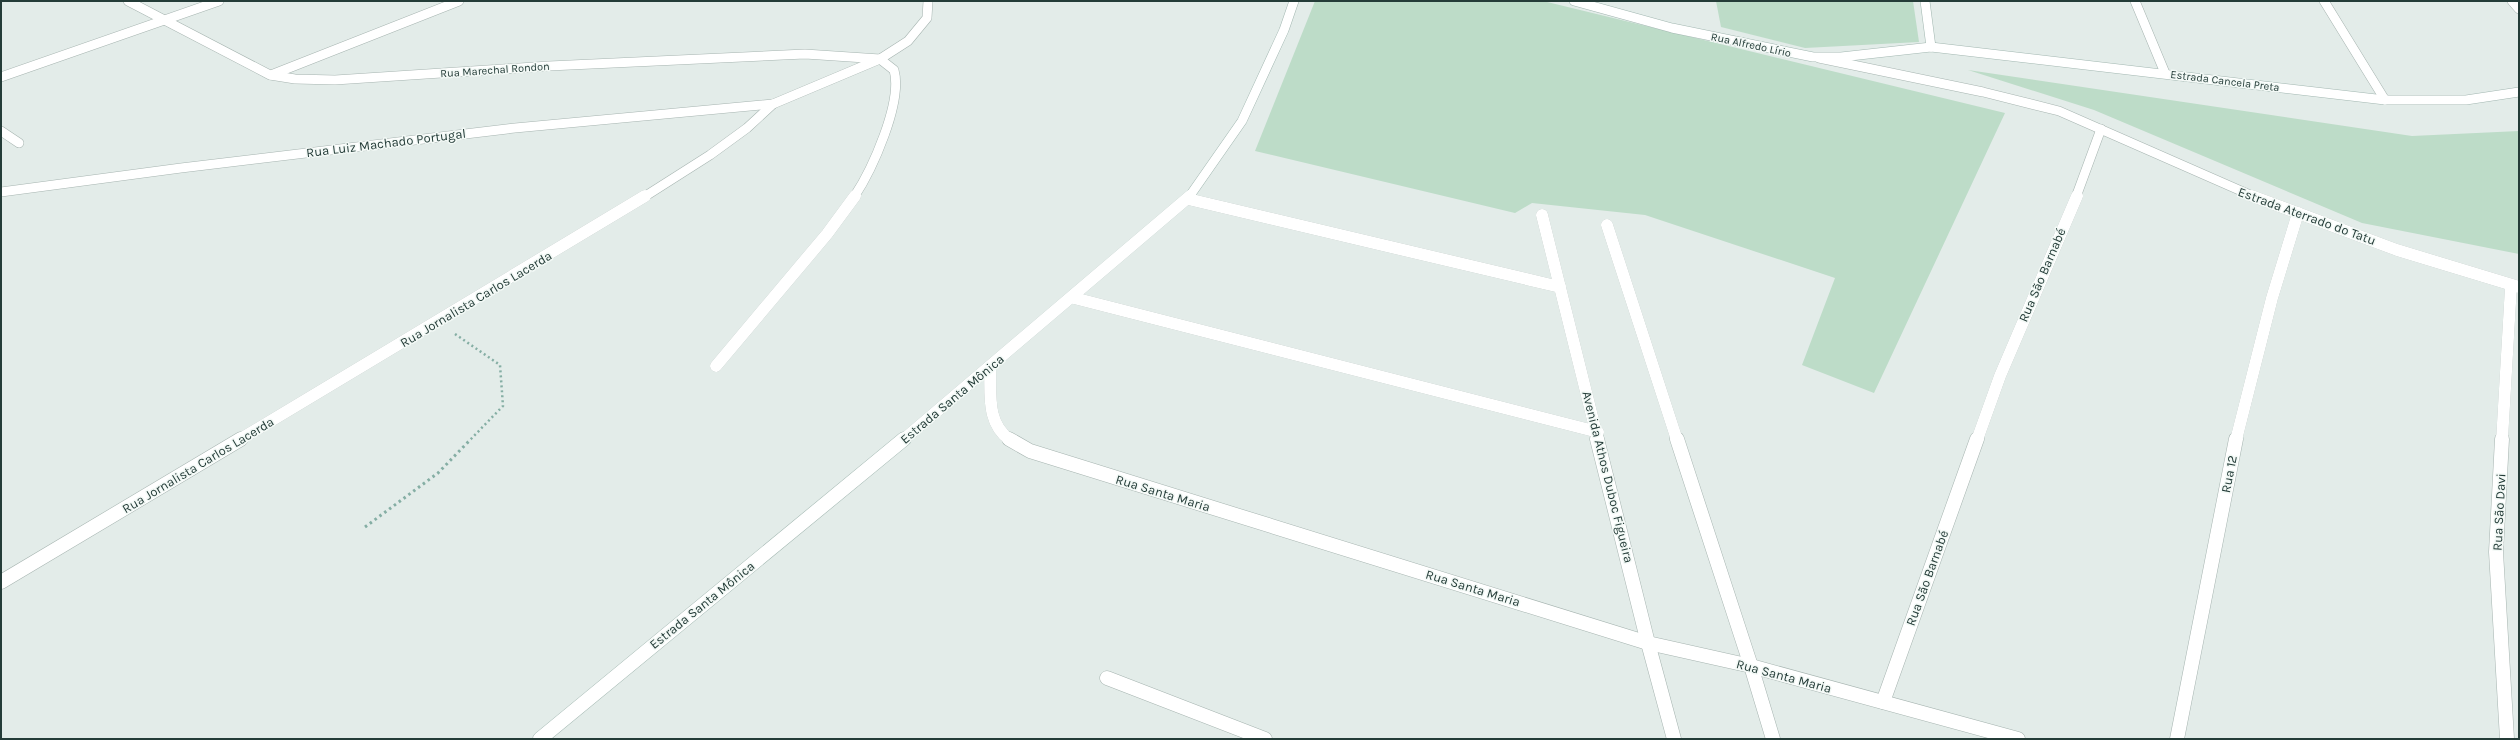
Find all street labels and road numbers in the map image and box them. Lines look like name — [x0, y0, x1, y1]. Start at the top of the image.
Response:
street label: Rua Alfredo Lírio — [1710, 30, 1792, 60]
street label: Rua Marechal Rondon — [440, 60, 550, 80]
street label: Estrada Cancela Preta — [2170, 68, 2280, 94]
street label: Rua Luiz Machado Portugal — [305, 126, 467, 160]
street label: Estrada Aterrado do Tatu — [2236, 184, 2378, 248]
street label: Rua São Barnabé — [2015, 225, 2069, 324]
street label: Rua Jornalista Carlos Lacerda — [397, 248, 555, 350]
street label: Estrada Santa Mônica — [897, 351, 1007, 447]
street label: Avenida Athos Duboc Figueira — [1579, 389, 1637, 565]
street label: Rua Jornalista Carlos Lacerda — [119, 414, 277, 516]
street label: Rua 12 — [2218, 454, 2240, 494]
street label: Rua Santa Maria — [1114, 472, 1212, 514]
street label: Rua São Davi — [2489, 473, 2509, 551]
street label: Rua São Barnabé — [1903, 528, 1951, 628]
street label: Estrada Santa Mônica — [647, 558, 757, 652]
street label: Rua Santa Maria — [1424, 567, 1522, 609]
street label: Rua Santa Maria — [1735, 656, 1833, 696]

